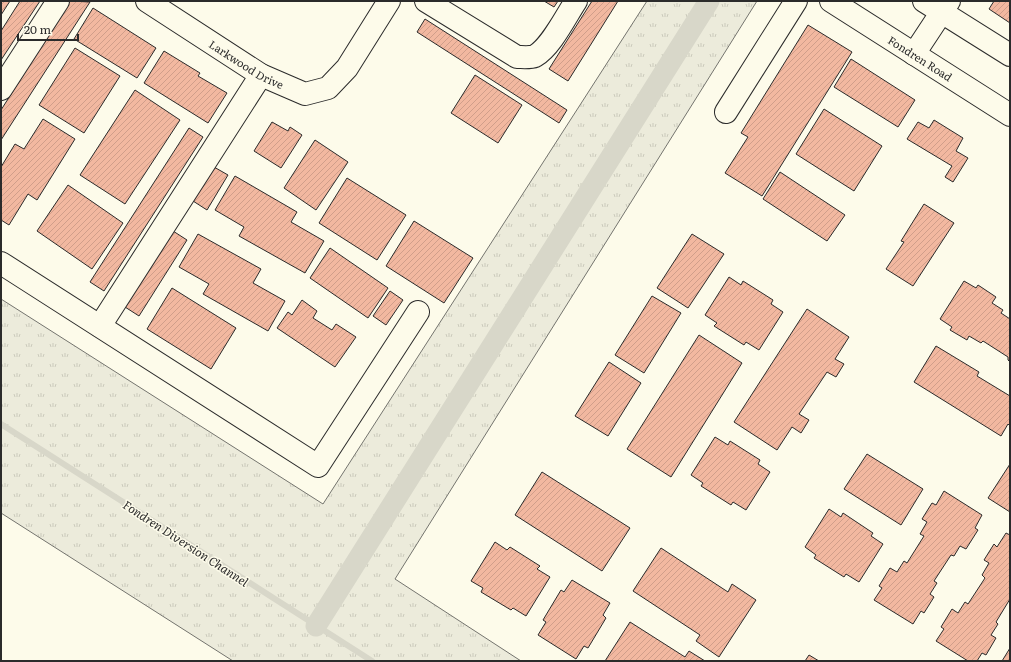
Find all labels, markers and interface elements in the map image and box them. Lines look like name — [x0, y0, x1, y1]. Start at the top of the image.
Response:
scale bar — [18, 16, 78, 42]
text: 20 m — [24, 20, 51, 38]
street label: Fondren Road — [885, 31, 956, 85]
street label: Larkwood Drive — [206, 36, 287, 92]
water label: Fondren Diversion Channel — [120, 496, 253, 591]

